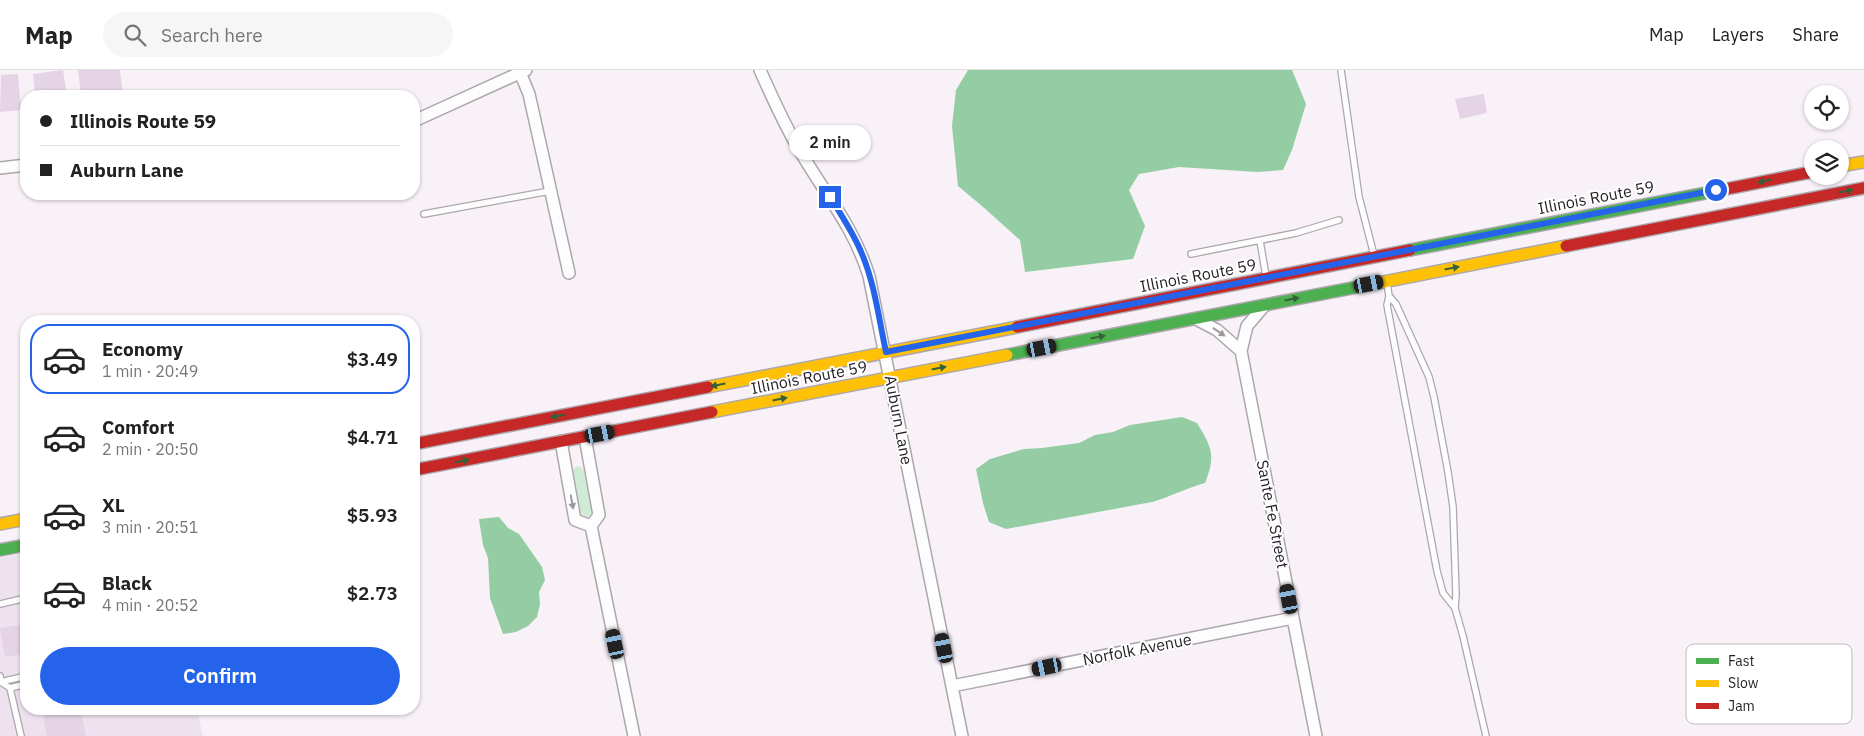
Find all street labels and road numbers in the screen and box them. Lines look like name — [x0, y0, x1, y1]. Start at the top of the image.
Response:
street label: Illinois Route 59 — [1536, 176, 1656, 218]
street label: Illinois Route 59 — [1138, 254, 1258, 296]
street label: Illinois Route 59 — [749, 356, 869, 398]
street label: Auburn Lane — [881, 373, 918, 467]
street label: Sante Fe Street — [1253, 458, 1293, 570]
street label: Norfolk Avenue — [1081, 629, 1193, 669]

